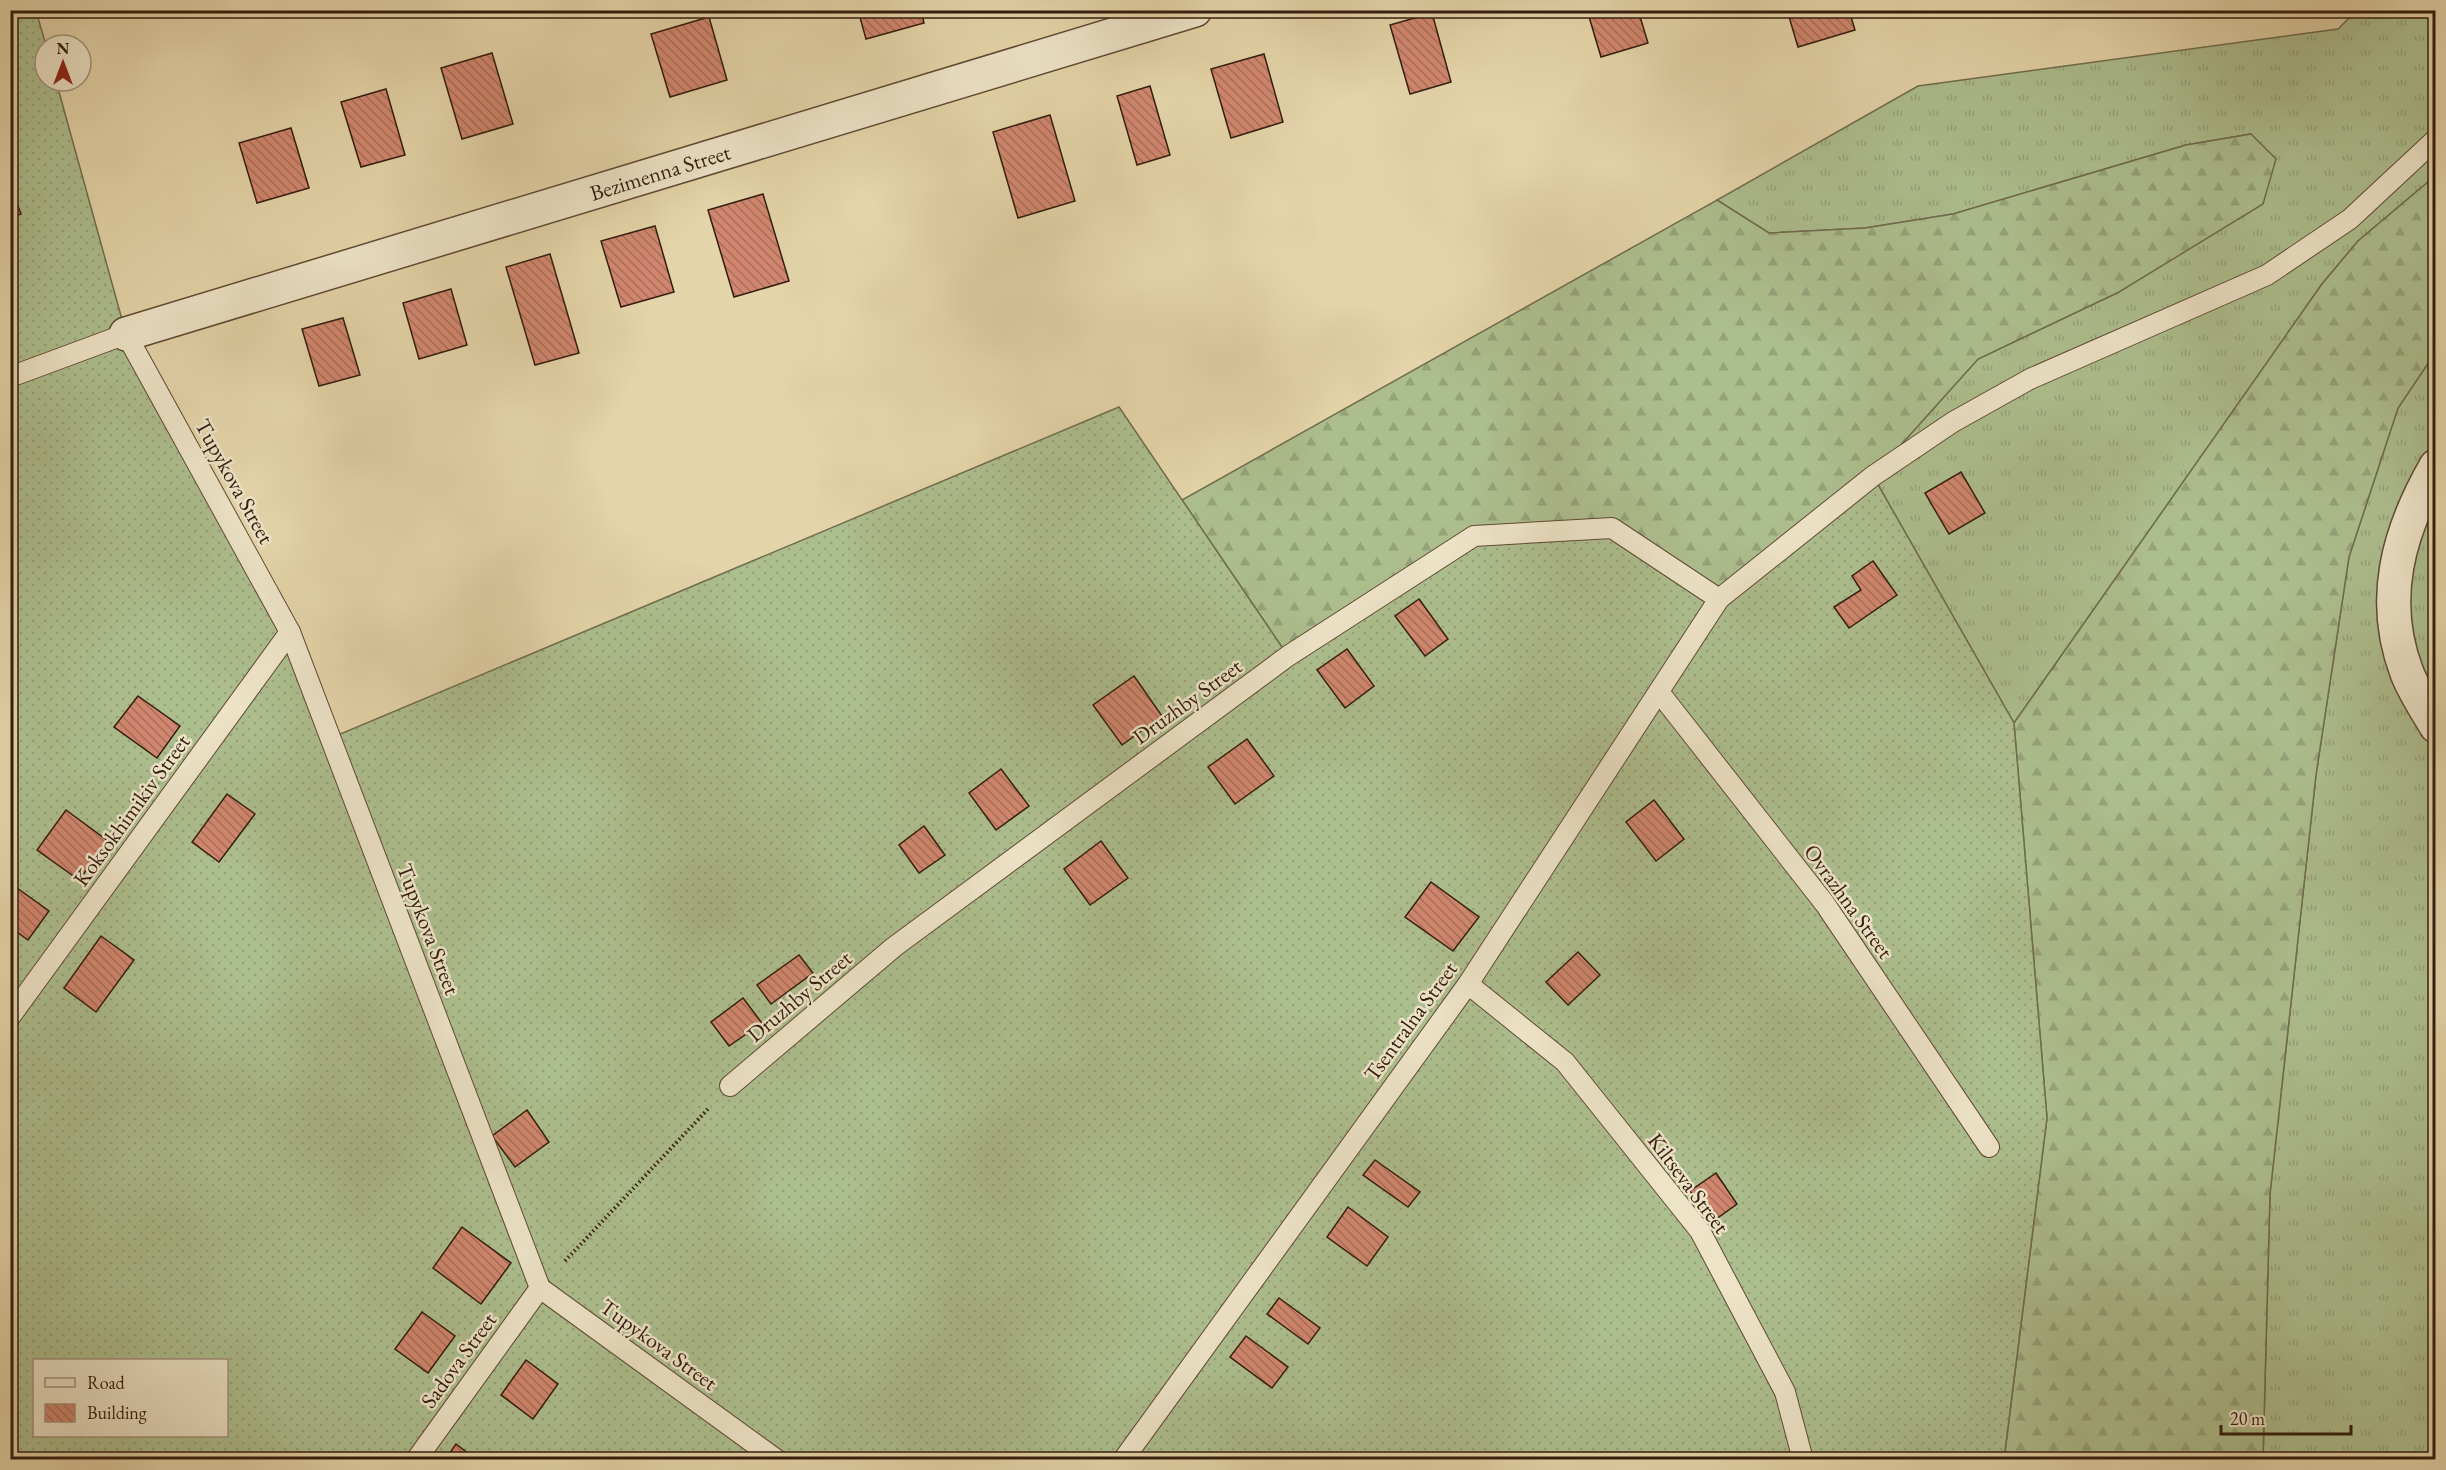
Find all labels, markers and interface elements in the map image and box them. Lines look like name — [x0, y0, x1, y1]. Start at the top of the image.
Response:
north arrow — [33, 33, 93, 93]
text: N — [57, 38, 70, 59]
street label: Bezimenna Street — [586, 137, 734, 208]
street label: Tupykova Street — [188, 414, 281, 549]
street label: Druzhby Street — [1127, 652, 1248, 751]
street label: Koksokhimikiv Street — [66, 728, 196, 892]
street label: Ovrazhna Street — [1797, 838, 1900, 964]
street label: Tupykova Street — [390, 859, 467, 999]
street label: Druzhby Street — [741, 944, 858, 1049]
street label: Tsentralna Street — [1357, 956, 1464, 1087]
street label: Kiltseva Street — [1641, 1127, 1736, 1240]
street label: Tupykova Street — [594, 1292, 723, 1397]
street label: Sadova Street — [414, 1307, 503, 1414]
legend — [33, 1359, 228, 1437]
text: Road — [87, 1371, 126, 1394]
scale bar — [2221, 1398, 2352, 1436]
text: Building — [87, 1401, 147, 1424]
text: 20 m — [2230, 1407, 2265, 1430]

